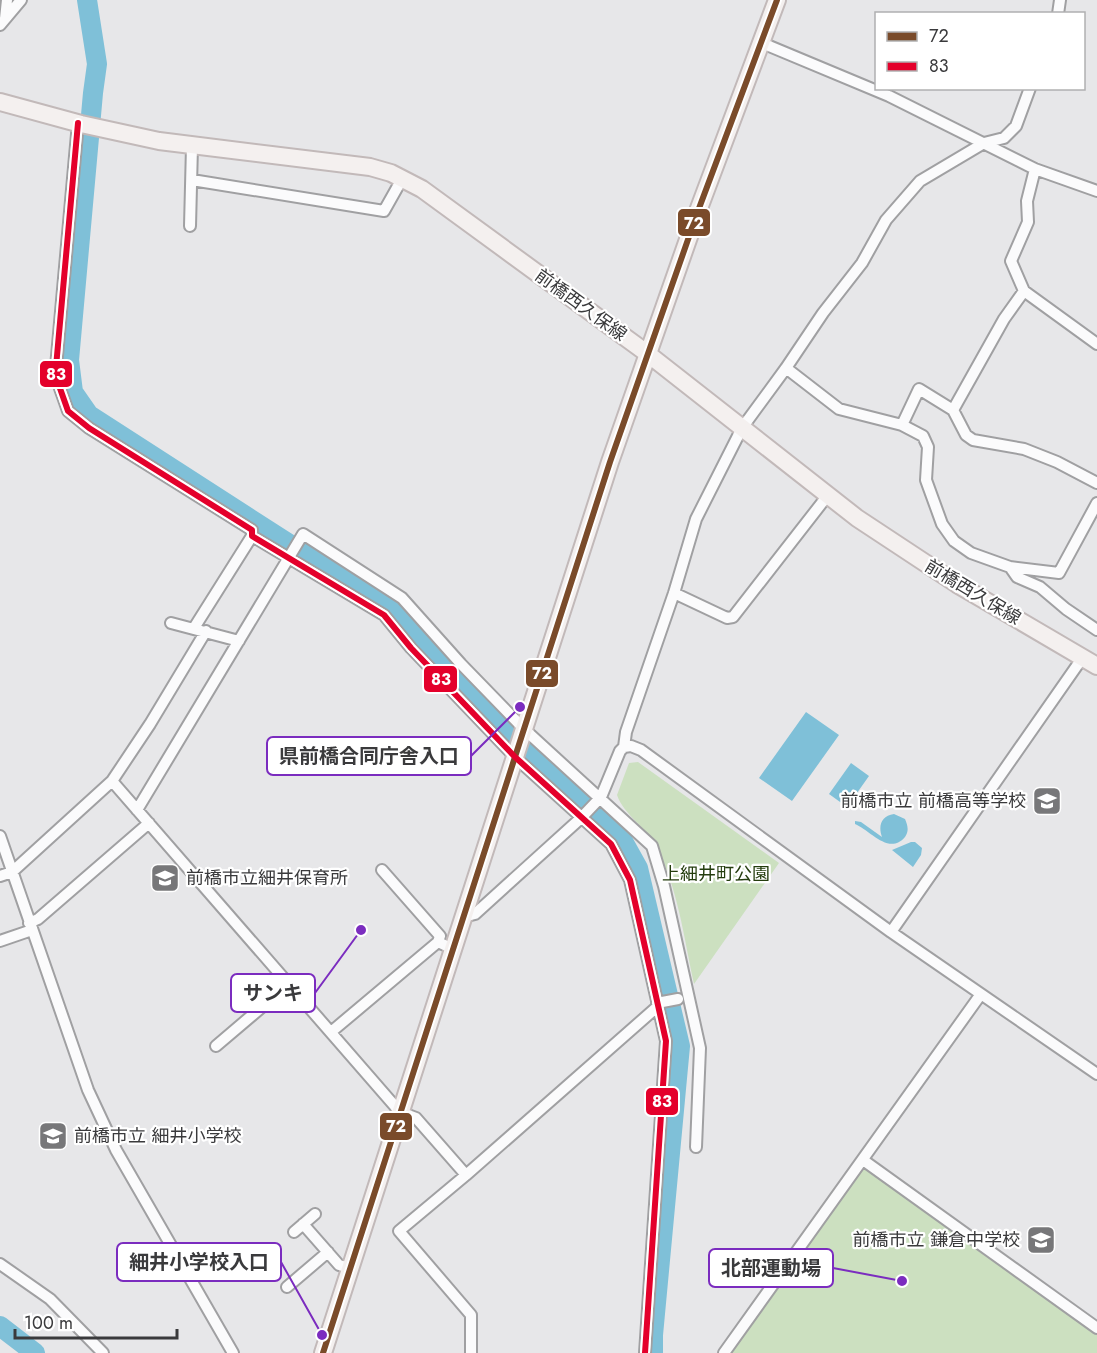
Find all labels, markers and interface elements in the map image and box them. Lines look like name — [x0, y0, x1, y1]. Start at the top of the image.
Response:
legend — [875, 12, 1085, 90]
text: 72 — [929, 23, 949, 49]
text: 83 — [929, 53, 949, 79]
line badge: 72 — [677, 208, 711, 237]
text: 72 — [684, 212, 704, 235]
street label: 前橋西久保線 — [530, 263, 632, 347]
line badge: 83 — [39, 360, 73, 388]
text: 83 — [46, 363, 66, 386]
street label: 前橋西久保線 — [920, 553, 1026, 631]
line badge: 72 — [525, 659, 559, 688]
text: 72 — [532, 662, 552, 685]
line badge: 83 — [423, 665, 458, 693]
text: 83 — [431, 668, 451, 691]
callout: 県前橋合同庁舎入口 — [267, 737, 471, 775]
text: 県前橋合同庁舎入口 — [279, 742, 459, 771]
school or university icon: 前橋市立 前橋高等学校 — [1031, 785, 1063, 817]
place label: 前橋市立 前橋高等学校 — [841, 788, 1026, 814]
park label: 上細井町公園 — [662, 861, 770, 887]
school or university icon: 前橋市立細井保育所 — [149, 862, 181, 894]
place label: 前橋市立細井保育所 — [186, 865, 348, 891]
callout: サンキ — [231, 974, 315, 1012]
text: サンキ — [243, 979, 303, 1008]
line badge: 83 — [645, 1087, 679, 1116]
text: 83 — [652, 1090, 672, 1113]
line badge: 72 — [379, 1112, 413, 1141]
text: 72 — [386, 1115, 406, 1138]
school or university icon: 前橋市立 細井小学校 — [37, 1120, 69, 1152]
place label: 前橋市立 細井小学校 — [74, 1123, 241, 1149]
school or university icon: 前橋市立 鎌倉中学校 — [1025, 1224, 1057, 1256]
place label: 前橋市立 鎌倉中学校 — [853, 1227, 1020, 1253]
callout: 細井小学校入口 — [117, 1243, 281, 1281]
text: 細井小学校入口 — [129, 1248, 269, 1277]
callout: 北部運動場 — [709, 1249, 833, 1287]
text: 北部運動場 — [721, 1254, 821, 1283]
scale bar — [15, 1302, 177, 1340]
text: 100 m — [24, 1310, 73, 1336]

